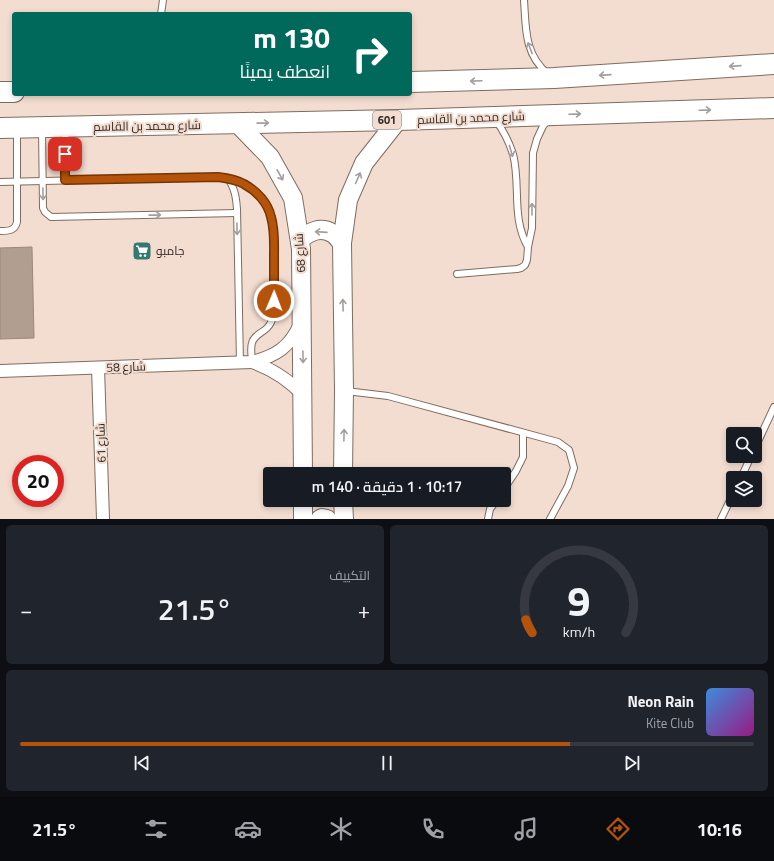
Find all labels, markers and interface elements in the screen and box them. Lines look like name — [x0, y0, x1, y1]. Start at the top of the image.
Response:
text: 130 m — [253, 16, 330, 59]
icon: right — [344, 28, 396, 80]
one-way arrow — [526, 43, 534, 55]
text: انعطف يمينًا — [240, 58, 330, 85]
one-way arrow — [729, 63, 742, 70]
one-way arrow — [599, 71, 612, 79]
one-way arrow — [470, 77, 483, 84]
street label: شارع محمد بن القاسم — [417, 106, 525, 129]
one-way arrow — [698, 106, 711, 114]
road number: 601 — [373, 111, 401, 129]
one-way arrow — [568, 111, 581, 118]
street label: شارع محمد بن القاسم — [93, 115, 201, 136]
one-way arrow — [256, 120, 269, 127]
pin — [48, 137, 82, 171]
icon: arrive — [54, 143, 76, 165]
one-way arrow — [508, 144, 515, 157]
one-way arrow — [277, 169, 285, 181]
one-way arrow — [355, 172, 362, 184]
one-way arrow — [39, 187, 47, 200]
one-way arrow — [528, 203, 536, 216]
one-way arrow — [148, 211, 161, 218]
one-way arrow — [234, 222, 241, 235]
one-way arrow — [315, 228, 328, 235]
street label: شارع 68 — [289, 233, 310, 273]
supermarket icon: جامبو — [131, 240, 153, 262]
place label: جامبو — [156, 241, 184, 260]
position arrow — [253, 280, 295, 322]
one-way arrow — [339, 299, 347, 312]
one-way arrow — [299, 350, 306, 363]
street label: شارع 58 — [106, 356, 146, 377]
street label: شارع 61 — [90, 423, 111, 463]
map controls — [726, 427, 762, 507]
button: search — [726, 427, 762, 463]
one-way arrow — [340, 429, 348, 442]
speed limit sign: 20 — [12, 455, 64, 507]
button: layers — [726, 471, 762, 507]
text: 10:17 · 1 دقيقة · 140 m — [312, 475, 462, 498]
text: التكييف — [329, 565, 370, 585]
text: 9 — [567, 568, 591, 631]
text: 21.5° — [158, 586, 232, 632]
text: − — [20, 593, 32, 627]
text: + — [358, 593, 370, 627]
text: km/h — [563, 620, 595, 642]
text: Neon Rain — [627, 690, 694, 713]
text: Kite Club — [646, 713, 694, 733]
icon: previous — [131, 752, 153, 774]
icon: pause — [376, 752, 398, 774]
icon: next — [621, 752, 643, 774]
icon: filters — [142, 815, 170, 843]
icon: car — [234, 815, 262, 843]
icon: climate — [327, 815, 355, 843]
icon: phone — [419, 815, 447, 843]
icon: music — [512, 815, 540, 843]
icon: directions — [604, 815, 632, 843]
text: 21.5° — [32, 816, 77, 843]
text: 10:16 — [697, 816, 742, 843]

